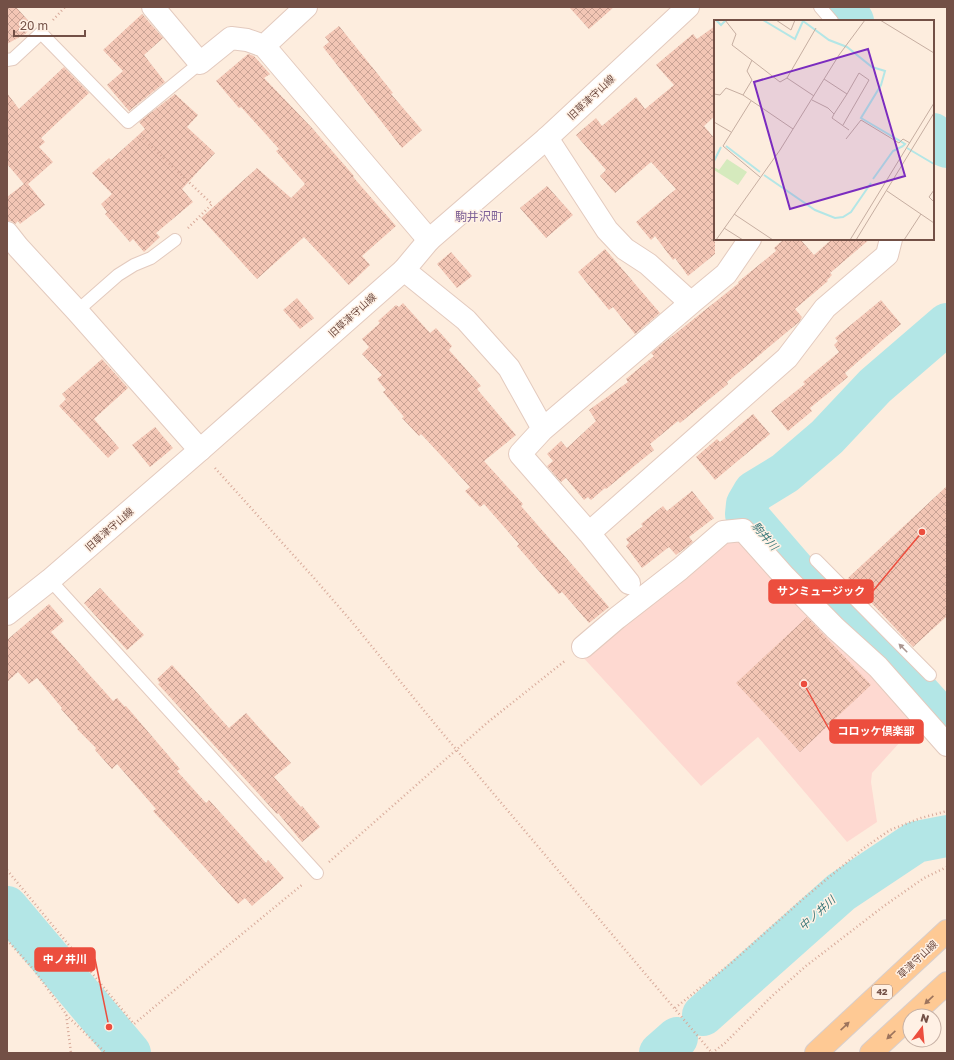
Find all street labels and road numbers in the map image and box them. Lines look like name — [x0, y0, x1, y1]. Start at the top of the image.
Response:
street label: 旧草津守山線 — [565, 72, 617, 122]
street label: 旧草津守山線 — [326, 290, 378, 340]
street label: 旧草津守山線 — [82, 505, 136, 553]
street label: 草津守山線 — [895, 938, 939, 980]
road number: 42 — [872, 985, 892, 999]

